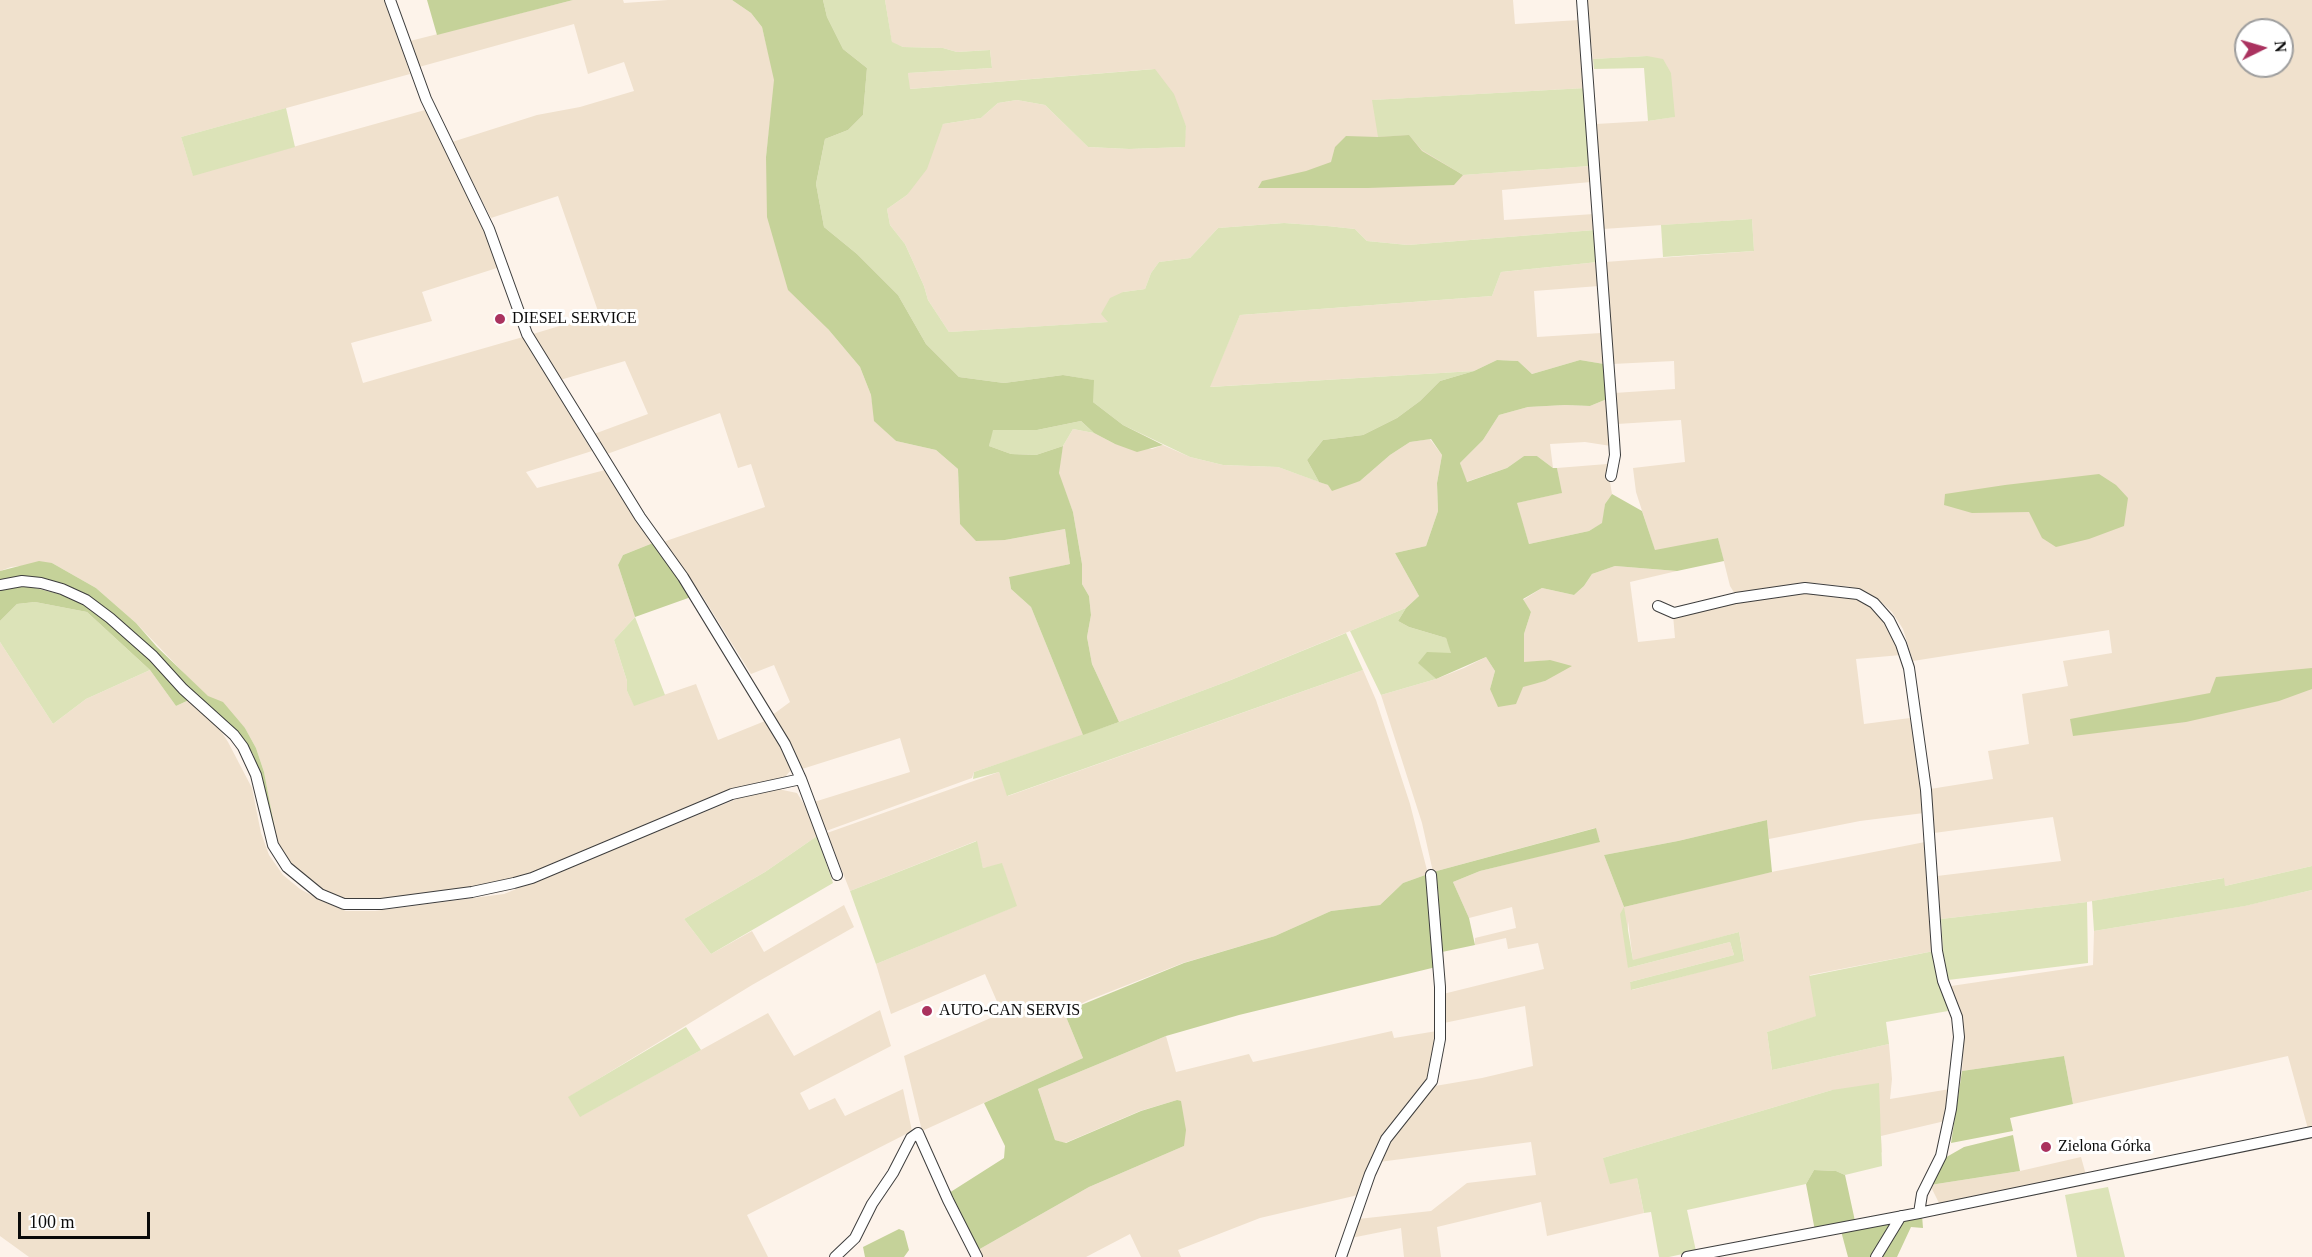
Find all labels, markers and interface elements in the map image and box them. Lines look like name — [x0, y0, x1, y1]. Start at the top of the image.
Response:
north arrow — [2234, 18, 2294, 78]
text: N — [2271, 40, 2289, 53]
place label: DIESEL SERVICE — [512, 309, 636, 329]
marker: DIESEL SERVICE — [493, 312, 507, 326]
place label: AUTO-CAN SERVIS — [939, 1001, 1080, 1021]
marker: AUTO-CAN SERVIS — [920, 1004, 934, 1018]
place label: Zielona Górka — [2058, 1137, 2151, 1157]
marker: Zielona Górka — [2039, 1140, 2053, 1154]
scale bar — [21, 1200, 153, 1238]
text: 100 m — [29, 1212, 75, 1232]

